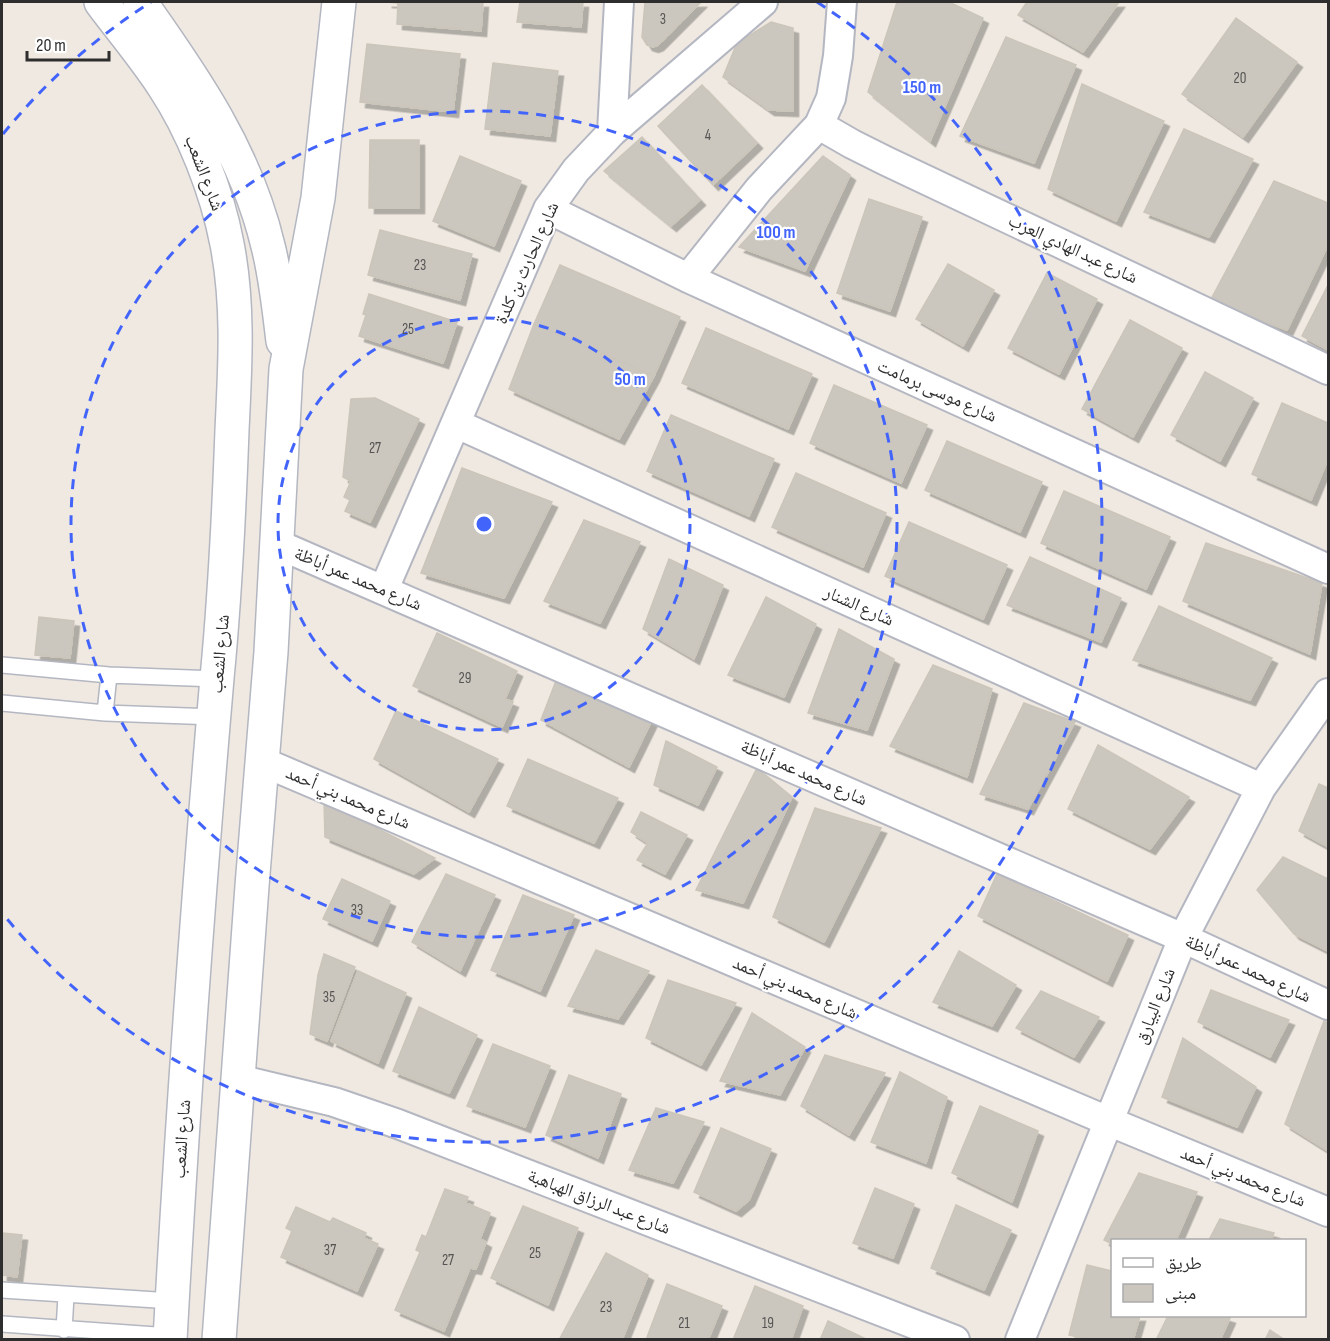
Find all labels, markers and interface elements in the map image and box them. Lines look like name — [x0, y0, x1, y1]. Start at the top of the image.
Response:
house number: 3 — [660, 10, 666, 29]
scale bar — [27, 24, 110, 62]
text: 20 m — [36, 35, 66, 56]
house number: 20 — [1234, 69, 1246, 88]
text: 150 m — [903, 77, 941, 98]
house number: 4 — [705, 126, 711, 145]
street label: شارع الشعب — [180, 132, 228, 214]
street label: شارع الحارث بن كلدة — [491, 199, 563, 327]
street label: شارع عبد الهادي العرب — [1003, 210, 1141, 291]
text: 100 m — [757, 222, 796, 243]
house number: 23 — [414, 256, 426, 275]
house number: 25 — [402, 320, 414, 339]
street label: شارع موسى برمامت — [874, 355, 1000, 427]
text: 50 m — [614, 369, 646, 390]
house number: 27 — [369, 439, 381, 458]
centre of rings — [474, 514, 494, 534]
street label: شارع محمد عمر أباظة — [291, 542, 425, 615]
street label: شارع الشنار — [820, 581, 897, 631]
street label: شارع الشعب — [206, 614, 234, 694]
house number: 29 — [459, 669, 471, 688]
street label: شارع محمد عمر أباظة — [737, 735, 871, 810]
street label: شارع محمد بني أحمد — [281, 762, 414, 837]
house number: 33 — [351, 901, 363, 920]
street label: شارع محمد عمر أباظة — [1182, 930, 1315, 1007]
street label: شارع محمد بني أحمد — [728, 952, 861, 1027]
street label: شارع البيارق — [1130, 965, 1180, 1047]
house number: 35 — [323, 988, 335, 1007]
street label: شارع الشعب — [169, 1099, 195, 1179]
street label: شارع محمد بني أحمد — [1176, 1142, 1309, 1215]
street label: شارع عبد الرزاق الهباهبة — [525, 1165, 673, 1239]
legend — [1111, 1239, 1306, 1317]
house number: 37 — [324, 1241, 336, 1260]
house number: 25 — [529, 1244, 541, 1263]
house number: 27 — [442, 1251, 454, 1270]
text: طريق — [1165, 1253, 1202, 1274]
text: مبنى — [1165, 1283, 1196, 1304]
house number: 23 — [600, 1298, 612, 1317]
house number: 21 — [678, 1314, 690, 1333]
house number: 19 — [762, 1314, 774, 1333]

